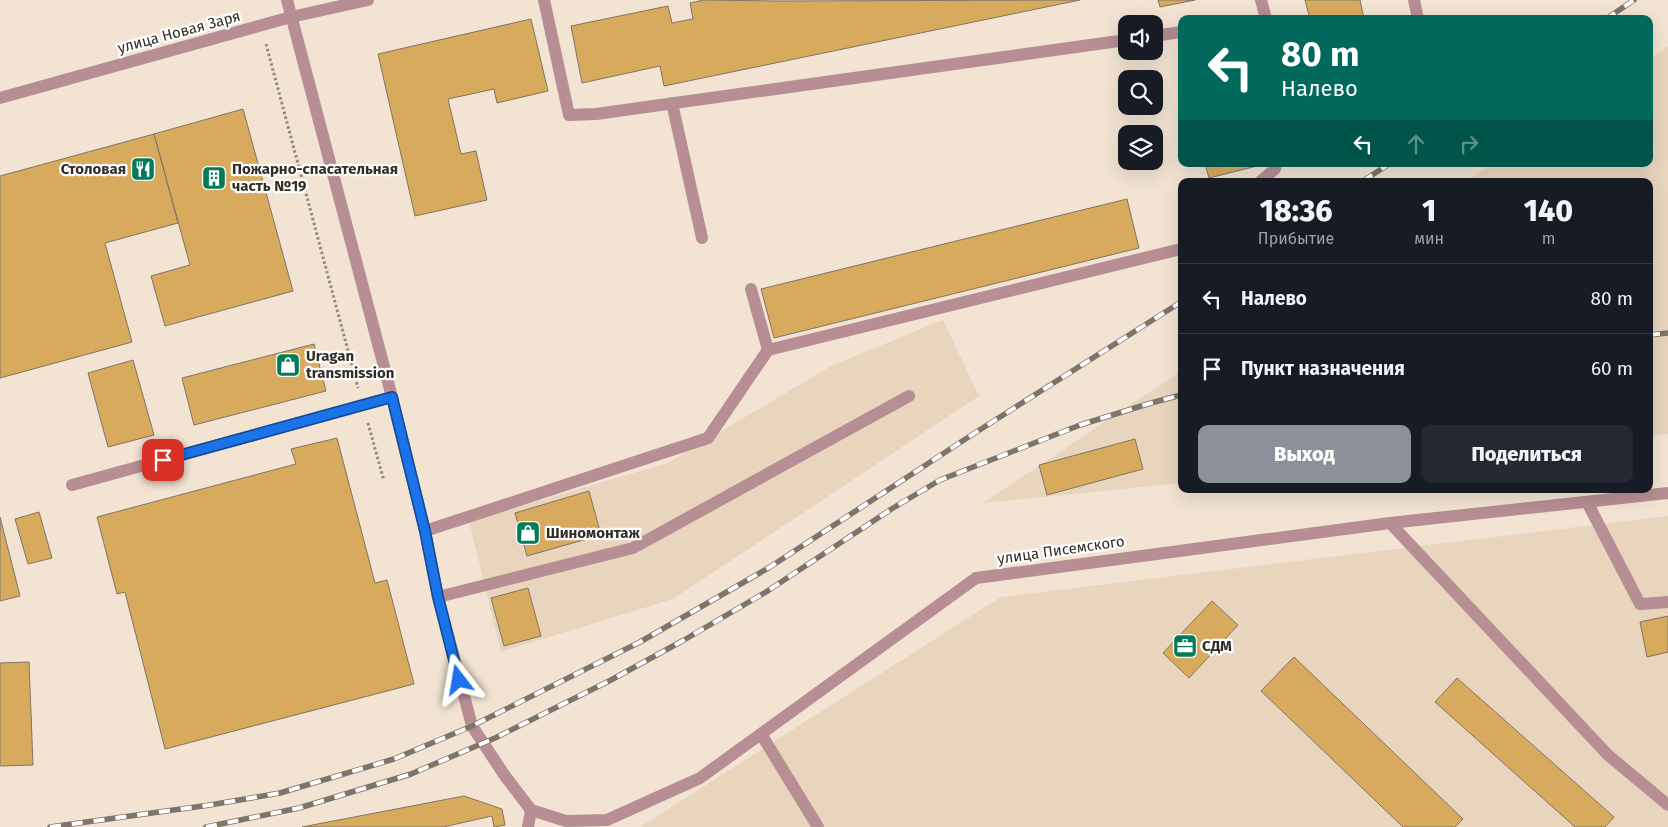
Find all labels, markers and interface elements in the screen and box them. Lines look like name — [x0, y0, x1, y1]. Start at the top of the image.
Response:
street label: улица Новая Заря — [116, 7, 242, 57]
map controls — [1118, 15, 1163, 170]
button: sound — [1118, 15, 1163, 60]
text: 80 m — [1281, 33, 1360, 75]
icon: left — [1198, 35, 1263, 100]
button: search — [1118, 70, 1163, 115]
text: Налево — [1281, 75, 1358, 102]
button: layers — [1118, 125, 1163, 170]
icon: left — [1349, 130, 1377, 158]
icon: ahead — [1402, 130, 1430, 158]
icon: right — [1455, 130, 1483, 158]
restaurant icon: Столовая — [130, 156, 156, 182]
place label: Столовая — [61, 160, 126, 178]
place label: Пожарно-спасательная часть №19 — [232, 160, 398, 195]
building icon: Пожарно-спасательная часть №19 — [201, 165, 227, 191]
text: 18:36 — [1260, 193, 1332, 229]
text: 1 — [1422, 193, 1436, 229]
text: 140 — [1524, 193, 1573, 229]
text: Прибытие — [1258, 229, 1334, 248]
text: мин — [1414, 229, 1444, 248]
text: m — [1542, 229, 1555, 248]
icon: left — [1198, 285, 1226, 313]
text: Налево — [1241, 287, 1307, 310]
text: 80 m — [1591, 287, 1633, 310]
place label: Uragan transmission — [306, 347, 394, 382]
shop icon: Uragan transmission — [275, 352, 301, 378]
icon: arrive — [1198, 355, 1226, 383]
text: Пункт назначения — [1241, 357, 1405, 380]
text: 60 m — [1591, 357, 1633, 380]
button: Выход — [1198, 425, 1411, 483]
button: Поделиться — [1421, 425, 1633, 483]
pin — [142, 439, 184, 481]
icon: arrive — [149, 446, 177, 474]
shop icon: Шиномонтаж — [515, 520, 541, 546]
place label: Шиномонтаж — [546, 524, 640, 542]
street label: улица Писемского — [996, 532, 1126, 568]
office icon: СДМ — [1172, 633, 1198, 659]
place label: СДМ — [1202, 637, 1232, 655]
position arrow — [432, 653, 484, 705]

